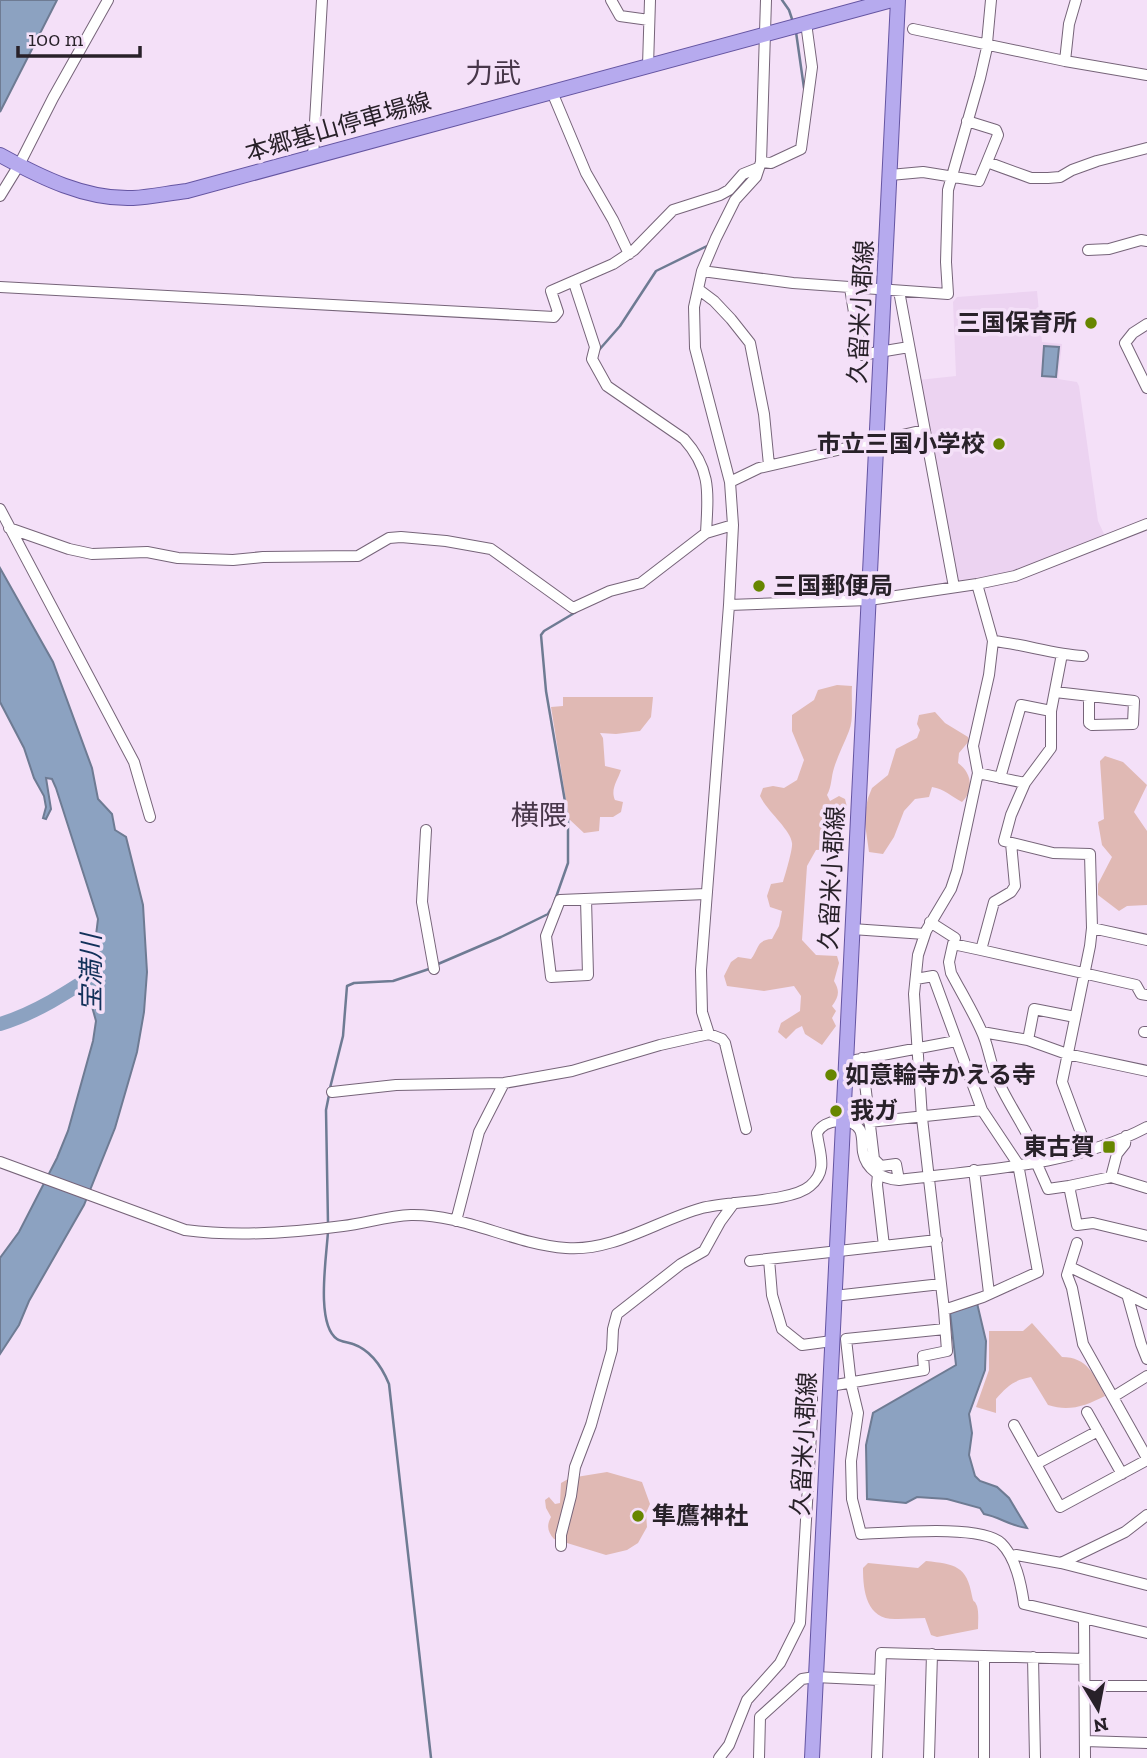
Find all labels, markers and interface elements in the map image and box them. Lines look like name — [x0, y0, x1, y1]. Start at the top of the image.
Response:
scale bar — [18, 14, 140, 58]
text: 100 m — [28, 26, 83, 51]
district label: 力武 — [465, 57, 521, 90]
street label: 本郷基山停車場線 — [242, 86, 434, 167]
street label: 久留米小郡線 — [842, 239, 879, 385]
place label: 三国保育所 — [957, 308, 1077, 337]
marker: 三国保育所 — [1083, 315, 1099, 331]
place label: 市立三国小学校 — [817, 429, 985, 458]
marker: 市立三国小学校 — [991, 436, 1007, 452]
place label: 三国郵便局 — [773, 571, 893, 600]
marker: 三国郵便局 — [751, 578, 767, 594]
district label: 横隈 — [511, 799, 567, 832]
street label: 久留米小郡線 — [813, 805, 850, 951]
water label: 宝満川 — [75, 931, 107, 1012]
place label: 如意輪寺かえる寺 — [845, 1060, 1036, 1089]
marker: 如意輪寺かえる寺 — [823, 1067, 839, 1083]
place label: 我ガ — [850, 1096, 898, 1125]
marker: 我ガ — [828, 1103, 844, 1119]
place label: 東古賀 — [1023, 1132, 1095, 1161]
marker: 東古賀 — [1101, 1139, 1117, 1155]
street label: 久留米小郡線 — [785, 1371, 822, 1517]
place label: 隼鷹神社 — [652, 1501, 748, 1530]
marker: 隼鷹神社 — [630, 1508, 646, 1524]
north arrow — [1063, 1674, 1133, 1744]
text: N — [1092, 1713, 1110, 1738]

